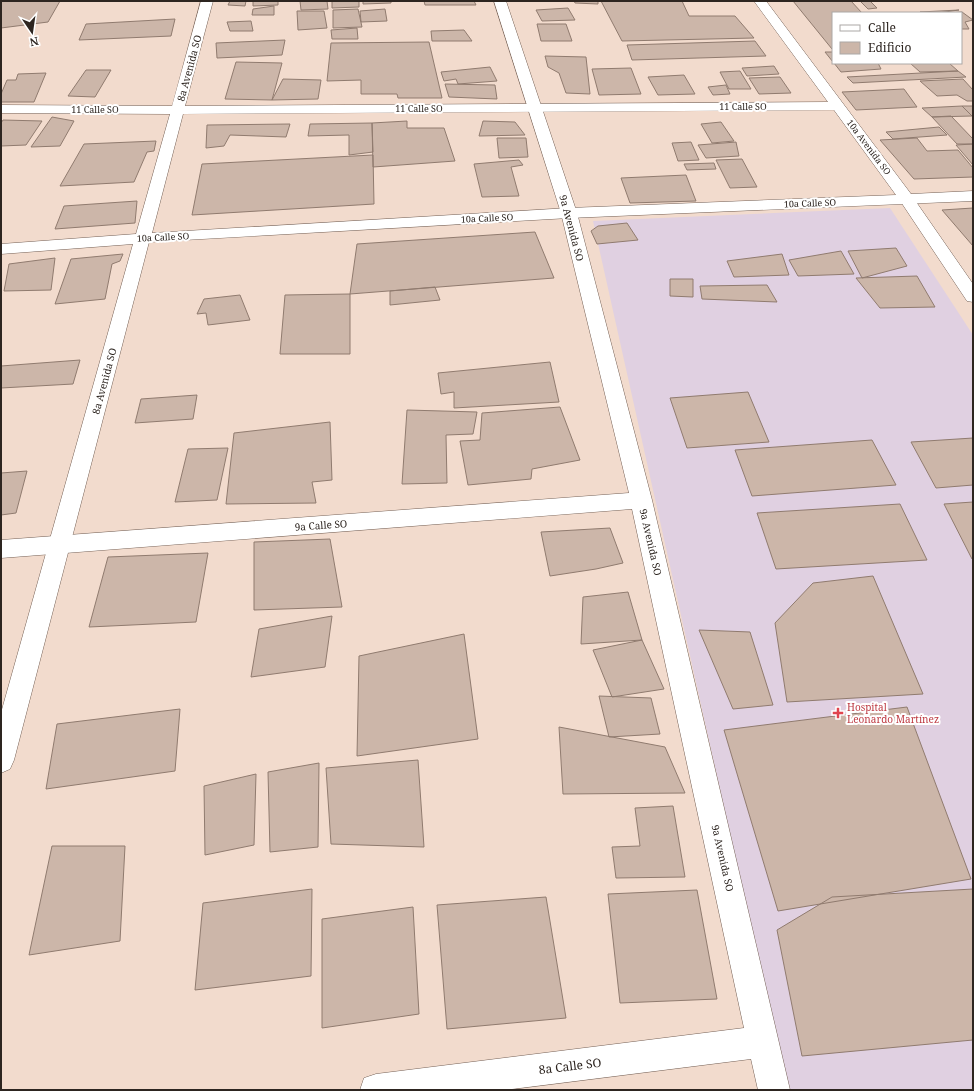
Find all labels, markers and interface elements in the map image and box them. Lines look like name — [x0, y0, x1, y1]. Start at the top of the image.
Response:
north arrow — [12, 12, 52, 52]
legend — [832, 12, 962, 64]
text: Calle — [868, 19, 896, 36]
street label: 8a Avenida SO — [173, 33, 205, 103]
text: N — [28, 34, 40, 51]
text: Edificio — [868, 39, 911, 56]
street label: 11 Calle SO — [719, 100, 767, 113]
street label: 11 Calle SO — [395, 102, 443, 115]
street label: 11 Calle SO — [71, 103, 119, 116]
street label: 10a Avenida SO — [844, 117, 894, 178]
street label: 9a Avenida SO — [556, 193, 588, 263]
street label: 10a Calle SO — [784, 196, 837, 210]
street label: 10a Calle SO — [461, 210, 514, 226]
street label: 10a Calle SO — [137, 229, 190, 245]
street label: 8a Avenida SO — [88, 346, 120, 416]
street label: 9a Avenida SO — [636, 507, 666, 577]
street label: 9a Calle SO — [294, 516, 348, 534]
place label: Hospital Leonardo Martínez — [847, 700, 939, 726]
marker: Hospital Leonardo Martínez — [832, 707, 844, 719]
street label: 9a Avenida SO — [708, 823, 738, 893]
street label: 8a Calle SO — [538, 1054, 602, 1078]

